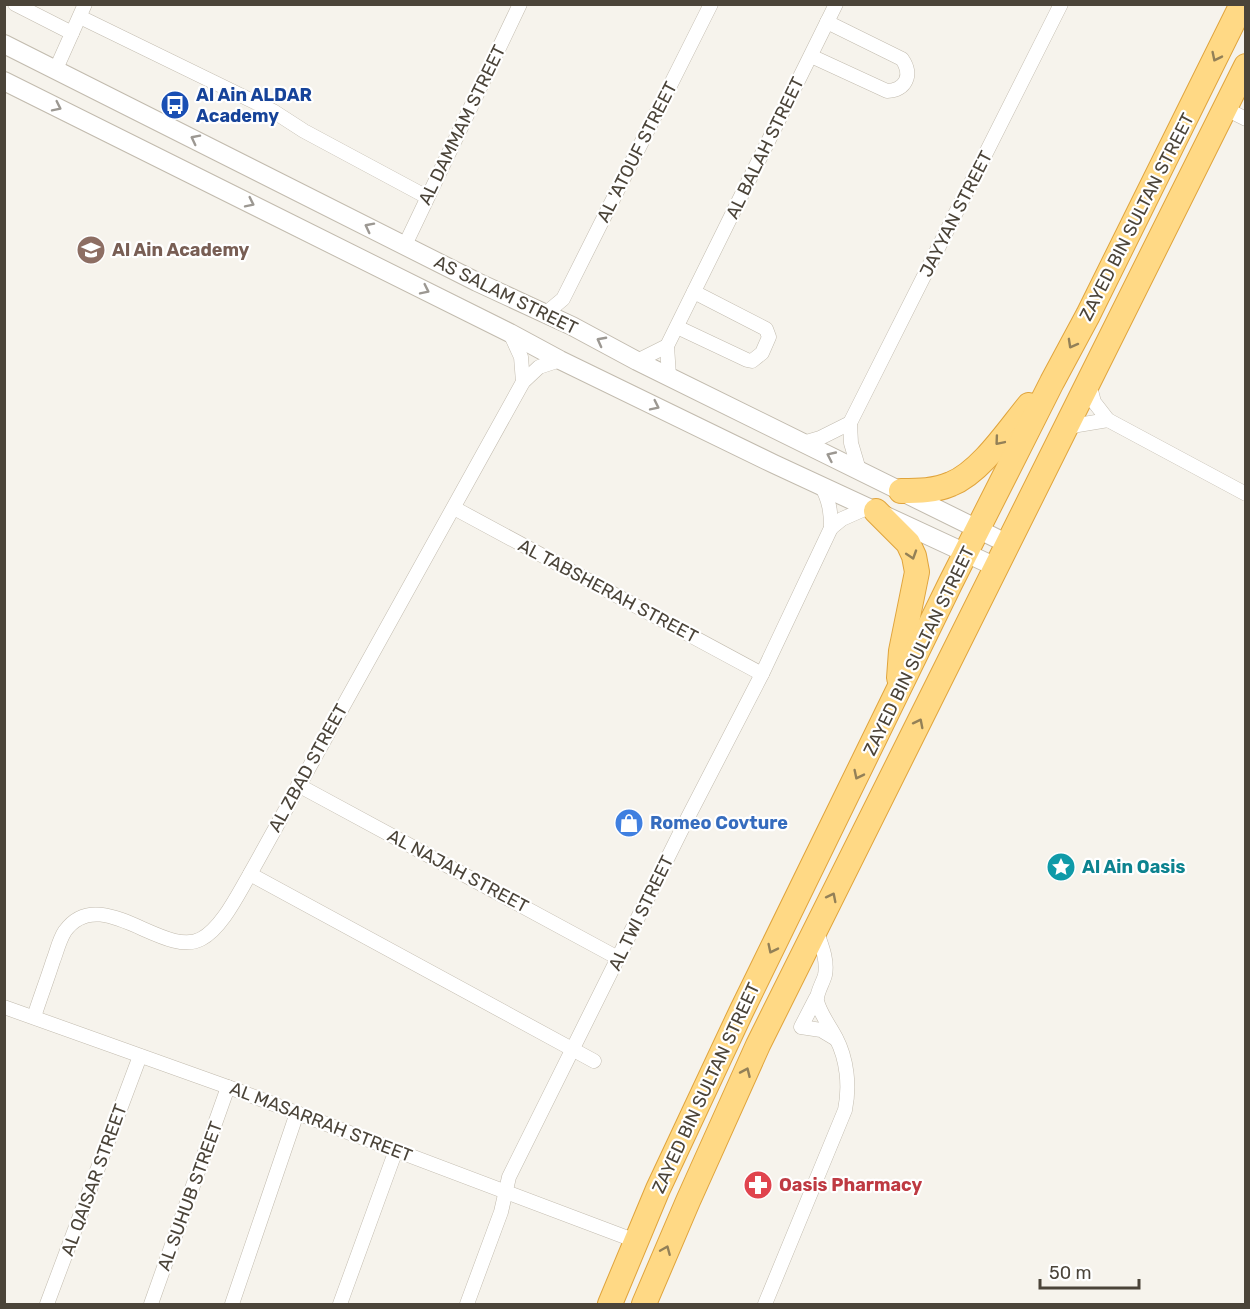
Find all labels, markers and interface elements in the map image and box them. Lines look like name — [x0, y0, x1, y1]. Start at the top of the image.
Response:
street label: AL DAMMAM STREET — [414, 41, 510, 209]
one-way arrow — [1212, 50, 1224, 61]
street label: AL BALAH STREET — [721, 74, 809, 222]
street label: AL 'ATOUF STREET — [592, 78, 682, 226]
place label: Al Ain ALDAR Academy — [196, 84, 312, 127]
bus stop icon: Al Ain ALDAR Academy — [159, 89, 191, 121]
one-way arrow — [50, 100, 61, 111]
street label: ZAYED BIN SULTAN STREET — [1075, 109, 1199, 325]
one-way arrow — [190, 135, 201, 147]
street label: JAYYAN STREET — [915, 147, 997, 281]
one-way arrow — [244, 196, 255, 208]
one-way arrow — [365, 223, 376, 234]
school or university icon: Al Ain Academy — [75, 234, 107, 266]
place label: Al Ain Academy — [112, 239, 250, 261]
street label: AS SALAM STREET — [431, 251, 581, 339]
one-way arrow — [418, 283, 429, 295]
one-way arrow — [596, 337, 607, 348]
one-way arrow — [1068, 337, 1079, 348]
one-way arrow — [649, 398, 660, 410]
one-way arrow — [995, 434, 1006, 445]
one-way arrow — [827, 452, 838, 464]
street label: AL TABSHERAH STREET — [514, 534, 702, 648]
street label: ZAYED BIN SULTAN STREET — [859, 543, 979, 759]
one-way arrow — [905, 549, 918, 560]
street label: AL ZBAD STREET — [264, 700, 352, 836]
one-way arrow — [911, 718, 923, 729]
one-way arrow — [854, 768, 866, 779]
shop icon: Romeo Covture — [613, 807, 645, 839]
place label: Romeo Covture — [650, 812, 788, 834]
street label: AL NAJAH STREET — [384, 825, 532, 917]
place icon: Al Ain Oasis — [1045, 851, 1077, 883]
street label: AL TWI STREET — [604, 852, 678, 974]
place label: Al Ain Oasis — [1082, 856, 1185, 878]
one-way arrow — [824, 893, 836, 904]
one-way arrow — [767, 943, 779, 954]
street label: ZAYED BIN SULTAN STREET — [647, 979, 765, 1197]
one-way arrow — [738, 1068, 750, 1079]
street label: AL MASARRAH STREET — [227, 1077, 415, 1167]
street label: AL QAISAR STREET — [56, 1101, 132, 1259]
street label: AL SUHUB STREET — [153, 1118, 227, 1274]
pharmacy icon: Oasis Pharmacy — [742, 1169, 774, 1201]
place label: Oasis Pharmacy — [779, 1174, 922, 1196]
one-way arrow — [659, 1246, 671, 1257]
scale bar — [1040, 1252, 1139, 1290]
text: 50 m — [1049, 1262, 1092, 1284]

